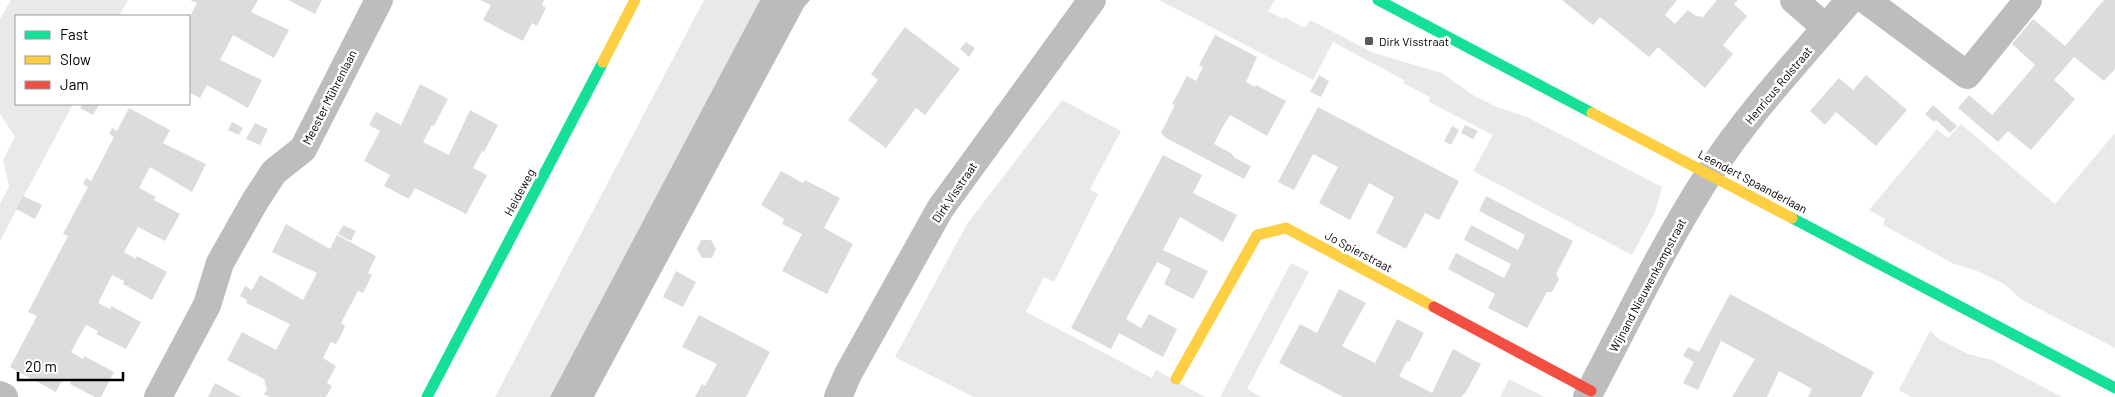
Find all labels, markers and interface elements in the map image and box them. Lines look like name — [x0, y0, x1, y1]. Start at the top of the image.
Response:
legend — [15, 15, 190, 105]
text: Fast — [60, 25, 88, 43]
place label: Dirk Visstraat — [1379, 34, 1449, 48]
marker: Dirk Visstraat — [1363, 35, 1375, 47]
street label: Henricus Rolstraat — [1742, 43, 1814, 127]
street label: Meester Mührenlaan — [299, 47, 359, 147]
text: Slow — [60, 50, 91, 68]
text: Jam — [60, 75, 89, 93]
street label: Leendert Spaanderlaan — [1696, 146, 1810, 216]
street label: Dirk Visstraat — [929, 159, 979, 225]
street label: Heideweg — [501, 166, 537, 218]
street label: Wijnand Nieuwenkampstraat — [1606, 216, 1688, 354]
street label: Jo Spierstraat — [1323, 227, 1395, 275]
scale bar — [18, 350, 122, 382]
text: 20 m — [25, 357, 57, 375]

